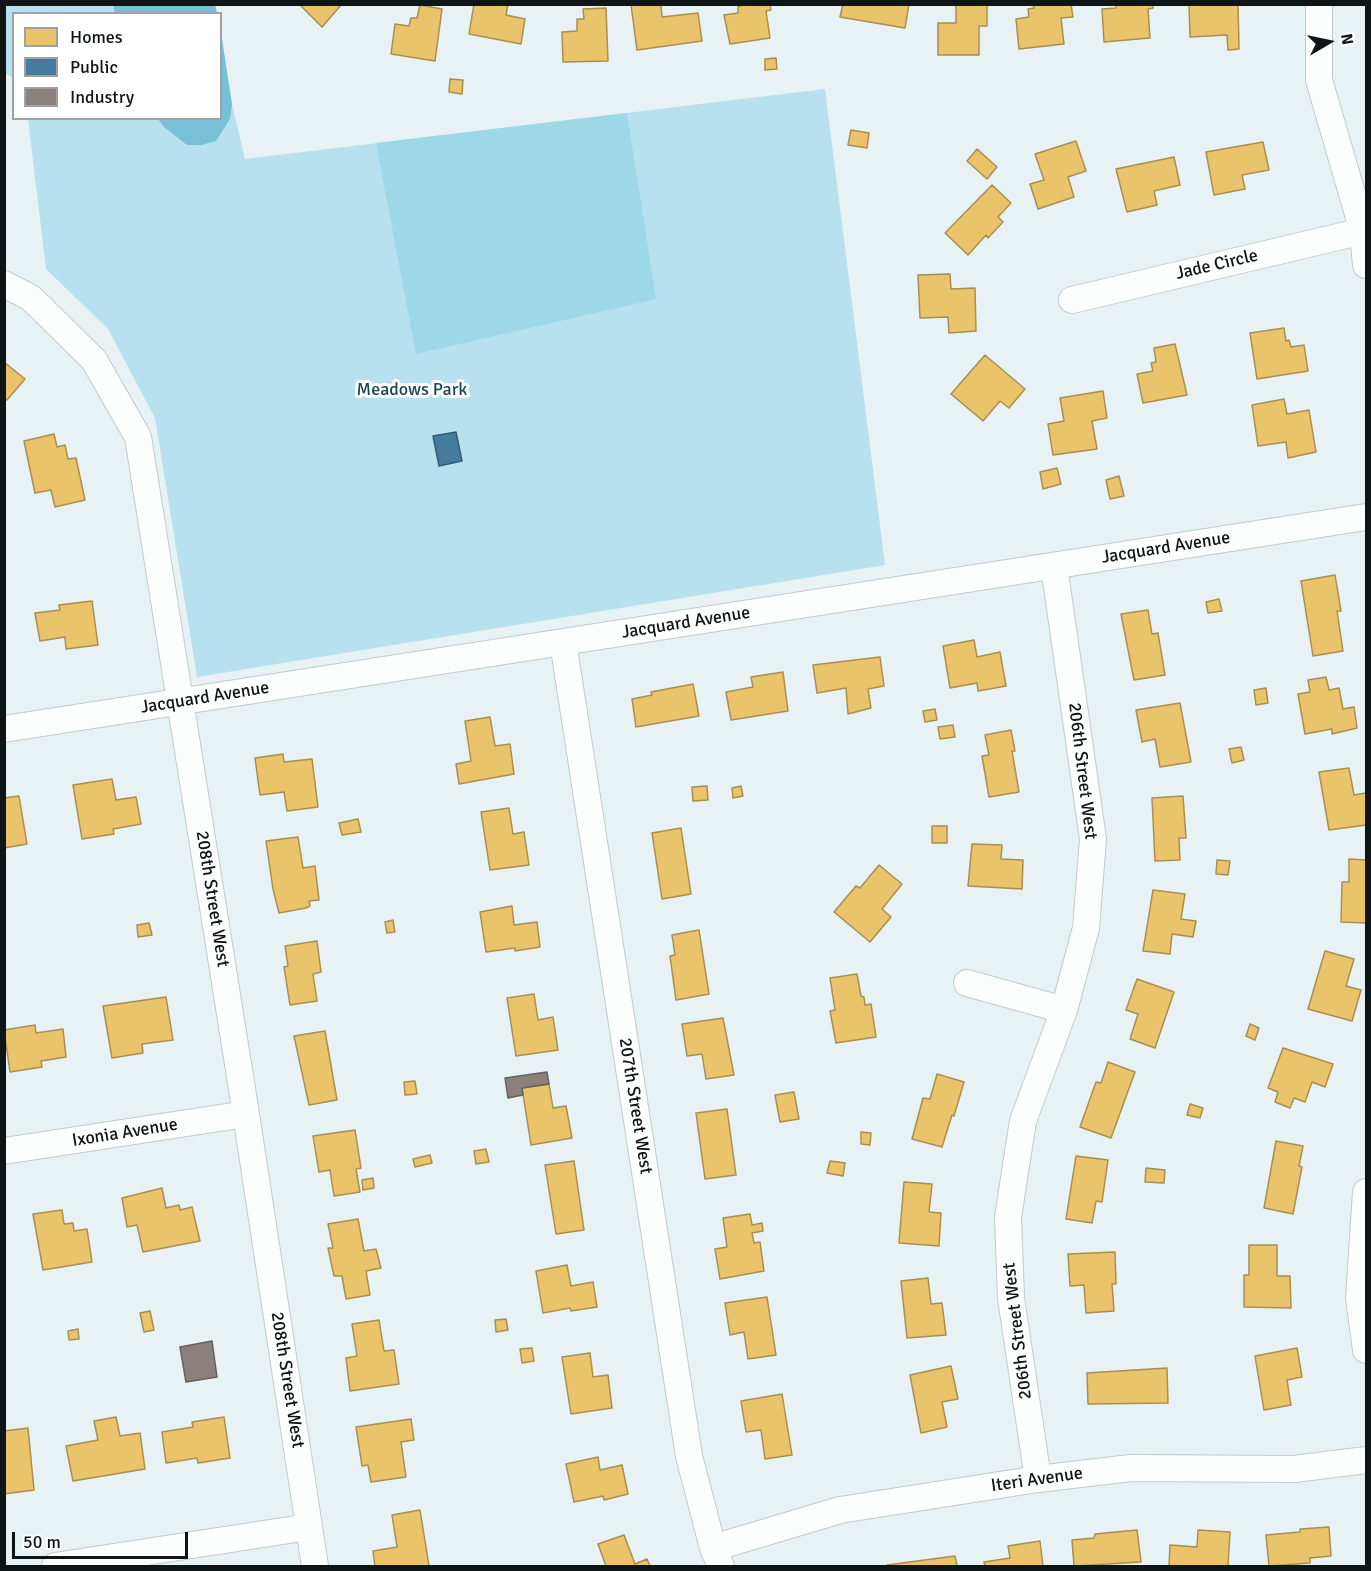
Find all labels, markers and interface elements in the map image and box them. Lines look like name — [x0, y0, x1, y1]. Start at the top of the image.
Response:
legend — [12, 12, 222, 120]
north arrow — [1299, 12, 1359, 72]
text: Homes — [70, 26, 123, 48]
text: N — [1336, 32, 1358, 46]
text: Public — [70, 56, 118, 78]
text: Industry — [70, 86, 134, 108]
street label: Jade Circle — [1174, 245, 1260, 285]
park label: Meadows Park — [357, 379, 467, 401]
street label: Jacquard Avenue — [1100, 527, 1232, 569]
street label: Jacquard Avenue — [620, 602, 752, 644]
street label: Jacquard Avenue — [139, 677, 271, 719]
street label: 206th Street West — [1063, 701, 1101, 841]
street label: 208th Street West — [191, 829, 233, 969]
street label: 207th Street West — [614, 1036, 656, 1176]
street label: Ixonia Avenue — [71, 1114, 179, 1152]
street label: 206th Street West — [999, 1261, 1037, 1401]
street label: 208th Street West — [266, 1310, 308, 1450]
street label: Iteri Avenue — [990, 1463, 1084, 1497]
scale bar — [15, 1520, 190, 1558]
text: 50 m — [23, 1531, 61, 1553]

